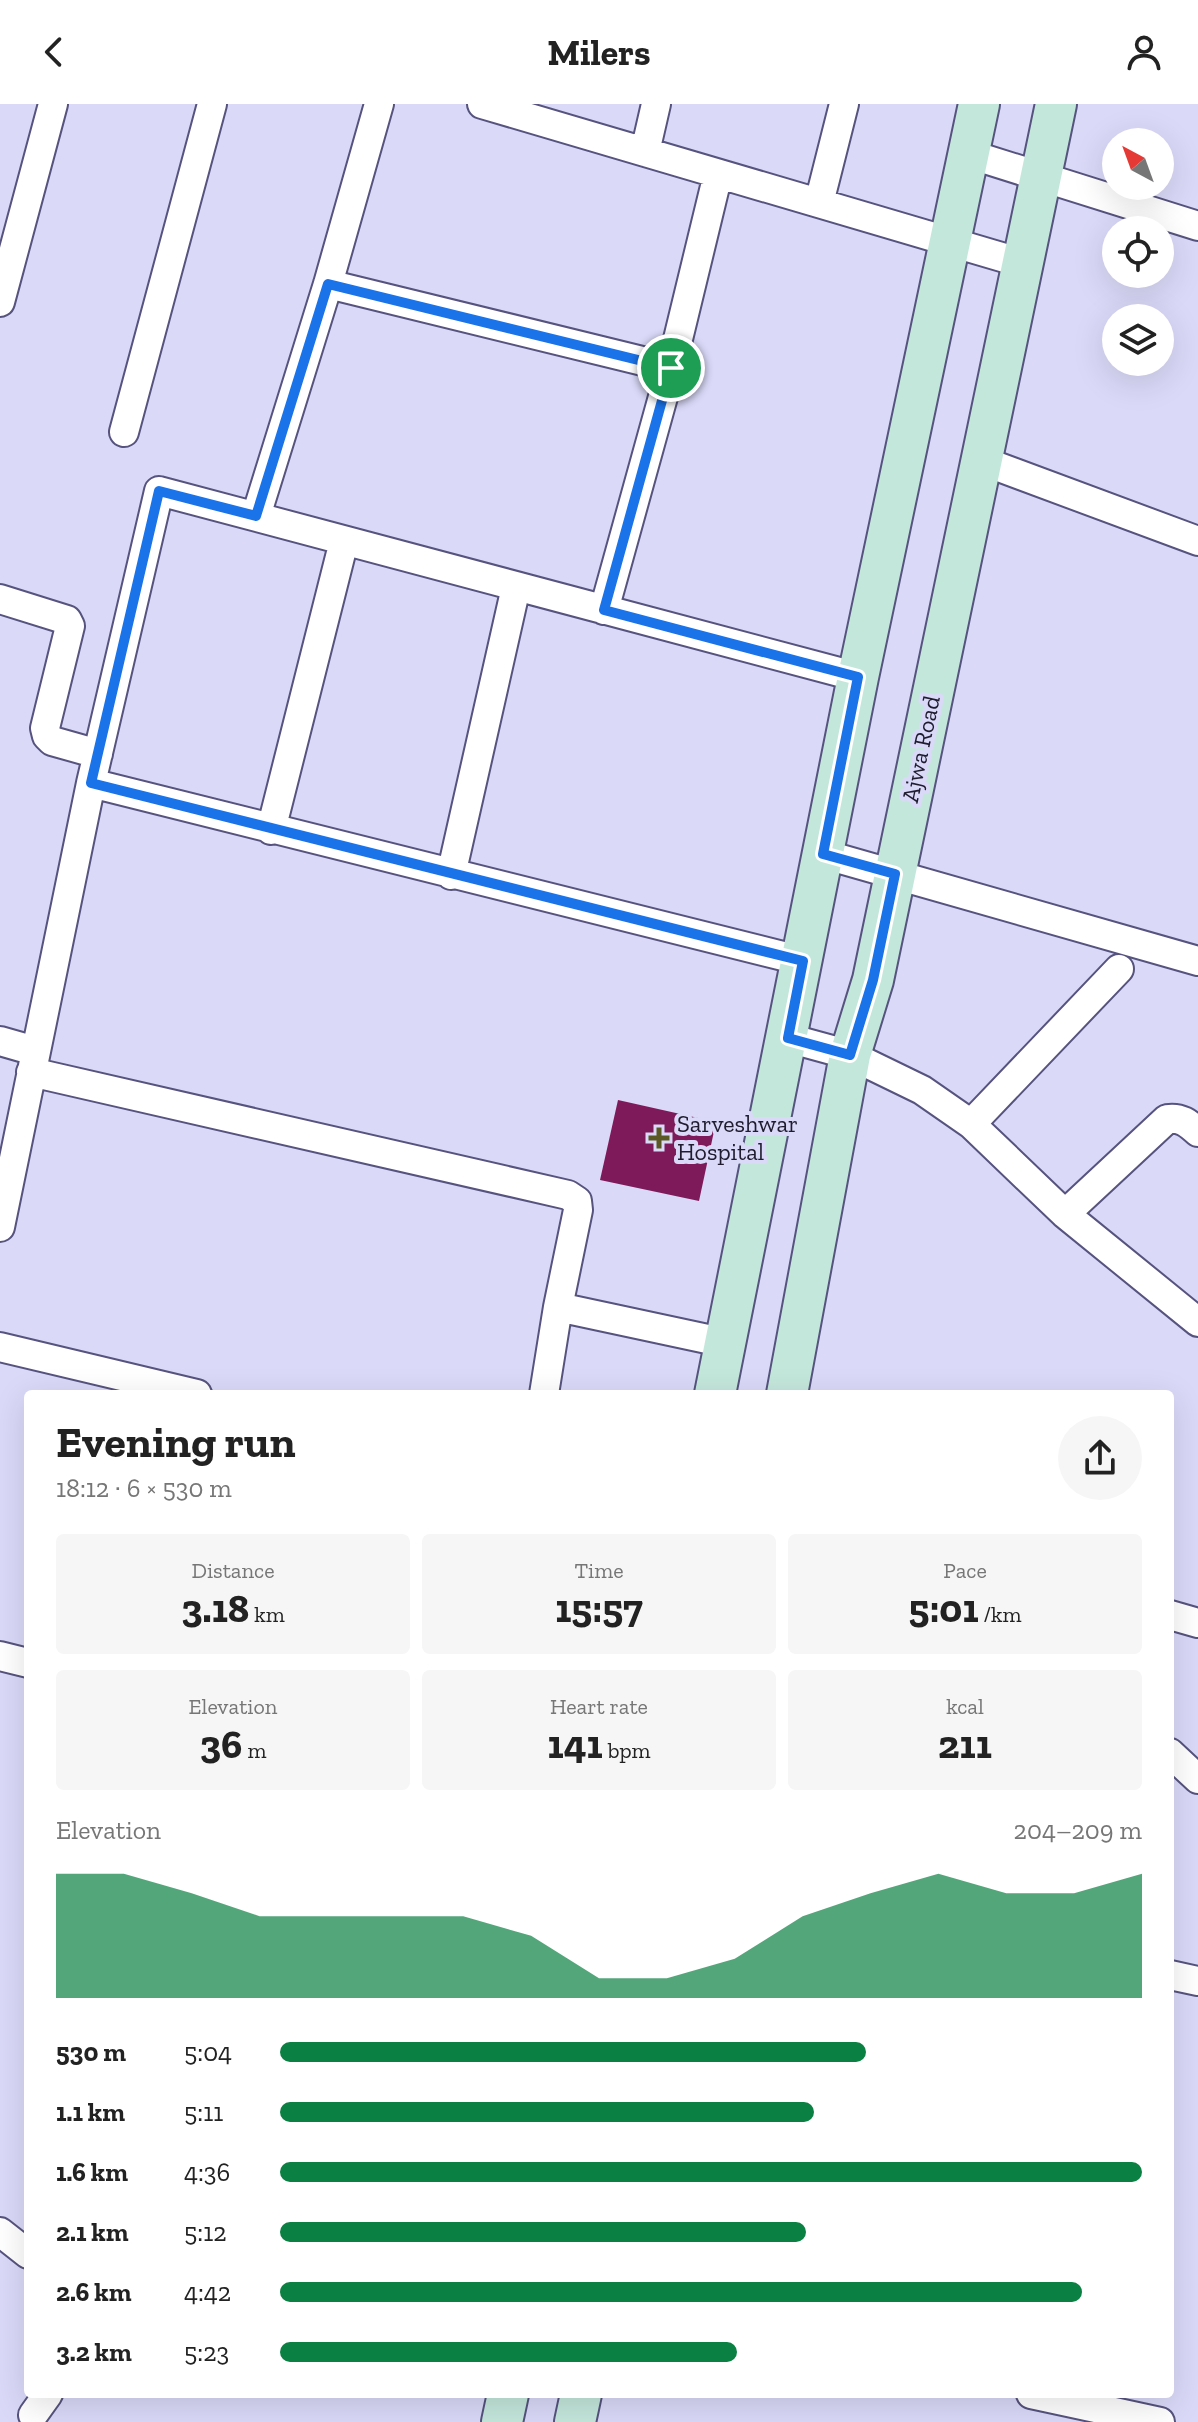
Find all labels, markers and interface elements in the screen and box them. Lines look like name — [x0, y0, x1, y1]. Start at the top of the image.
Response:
icon: back — [32, 30, 76, 74]
icon: person — [1122, 30, 1166, 74]
text: Milers — [548, 31, 650, 74]
north arrow — [1102, 128, 1174, 200]
map controls — [1102, 128, 1174, 376]
button: locate — [1102, 216, 1174, 288]
button: layers — [1102, 304, 1174, 376]
pin — [637, 334, 705, 402]
icon: arrive — [649, 346, 693, 390]
street label: Ajwa Road — [895, 693, 946, 805]
place label: Sarveshwar Hospital — [677, 1109, 798, 1166]
marker: Sarveshwar Hospital — [648, 1127, 670, 1149]
text: Evening run — [56, 1415, 296, 1468]
button: share — [1058, 1416, 1142, 1500]
text: 18:12 · 6 × 530 m — [56, 1472, 232, 1504]
text: Distance — [191, 1557, 275, 1584]
text: Time — [574, 1557, 624, 1584]
text: Pace — [943, 1557, 987, 1584]
text: 3.18 — [181, 1584, 249, 1632]
text: 15:57 — [555, 1584, 643, 1632]
text: 5:01 — [909, 1584, 979, 1632]
text: km — [249, 1601, 285, 1628]
text: /km — [979, 1601, 1021, 1628]
text: Elevation — [189, 1693, 277, 1720]
text: Heart rate — [550, 1693, 648, 1720]
text: kcal — [946, 1693, 984, 1720]
text: 36 — [200, 1720, 242, 1768]
text: 141 — [548, 1720, 603, 1768]
text: 211 — [938, 1720, 992, 1768]
text: m — [242, 1737, 266, 1764]
text: bpm — [603, 1737, 650, 1764]
text: Elevation — [56, 1814, 161, 1846]
text: 204–209 m — [1014, 1814, 1142, 1846]
text: 530 m — [56, 2036, 126, 2068]
text: 5:04 — [184, 2036, 232, 2068]
text: 1.1 km — [56, 2096, 125, 2128]
text: 5:11 — [184, 2096, 223, 2128]
text: 1.6 km — [56, 2156, 128, 2188]
text: 4:36 — [184, 2156, 230, 2188]
text: 2.1 km — [56, 2216, 128, 2248]
text: 5:12 — [184, 2216, 227, 2248]
text: 2.6 km — [56, 2276, 131, 2308]
text: 4:42 — [184, 2276, 231, 2308]
text: 3.2 km — [56, 2336, 132, 2368]
text: 5:23 — [184, 2336, 229, 2368]

